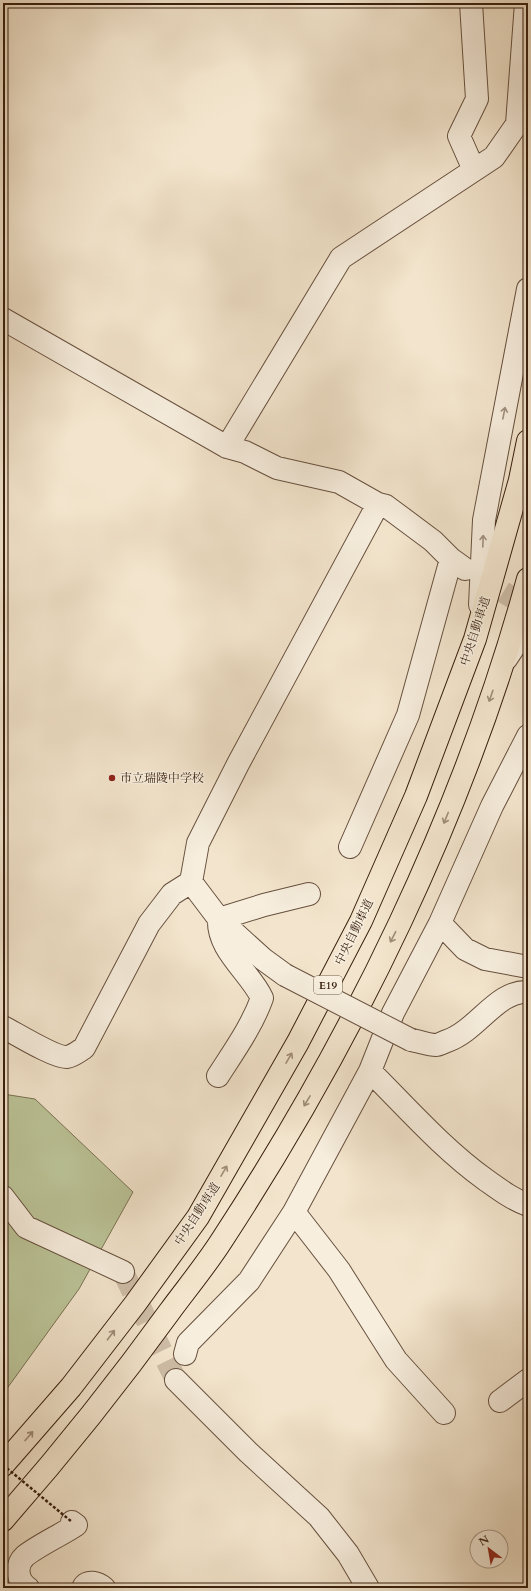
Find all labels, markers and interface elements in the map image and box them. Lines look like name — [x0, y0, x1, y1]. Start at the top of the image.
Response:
one-way arrow — [500, 407, 508, 420]
one-way arrow — [479, 535, 486, 548]
street label: 中央自動車道 — [456, 594, 494, 668]
one-way arrow — [487, 690, 495, 702]
place label: 市立瑞陵中学校 — [120, 770, 204, 786]
marker: 市立瑞陵中学校 — [107, 773, 117, 783]
one-way arrow — [441, 811, 449, 823]
street label: 中央自動車道 — [331, 896, 377, 968]
one-way arrow — [389, 930, 396, 942]
road number: E19 — [314, 976, 342, 994]
one-way arrow — [286, 1052, 294, 1064]
one-way arrow — [302, 1095, 310, 1107]
one-way arrow — [221, 1165, 229, 1177]
street label: 中央自動車道 — [171, 1179, 223, 1249]
one-way arrow — [107, 1330, 115, 1341]
one-way arrow — [24, 1430, 33, 1441]
north arrow — [469, 1529, 509, 1569]
text: N — [476, 1532, 492, 1550]

